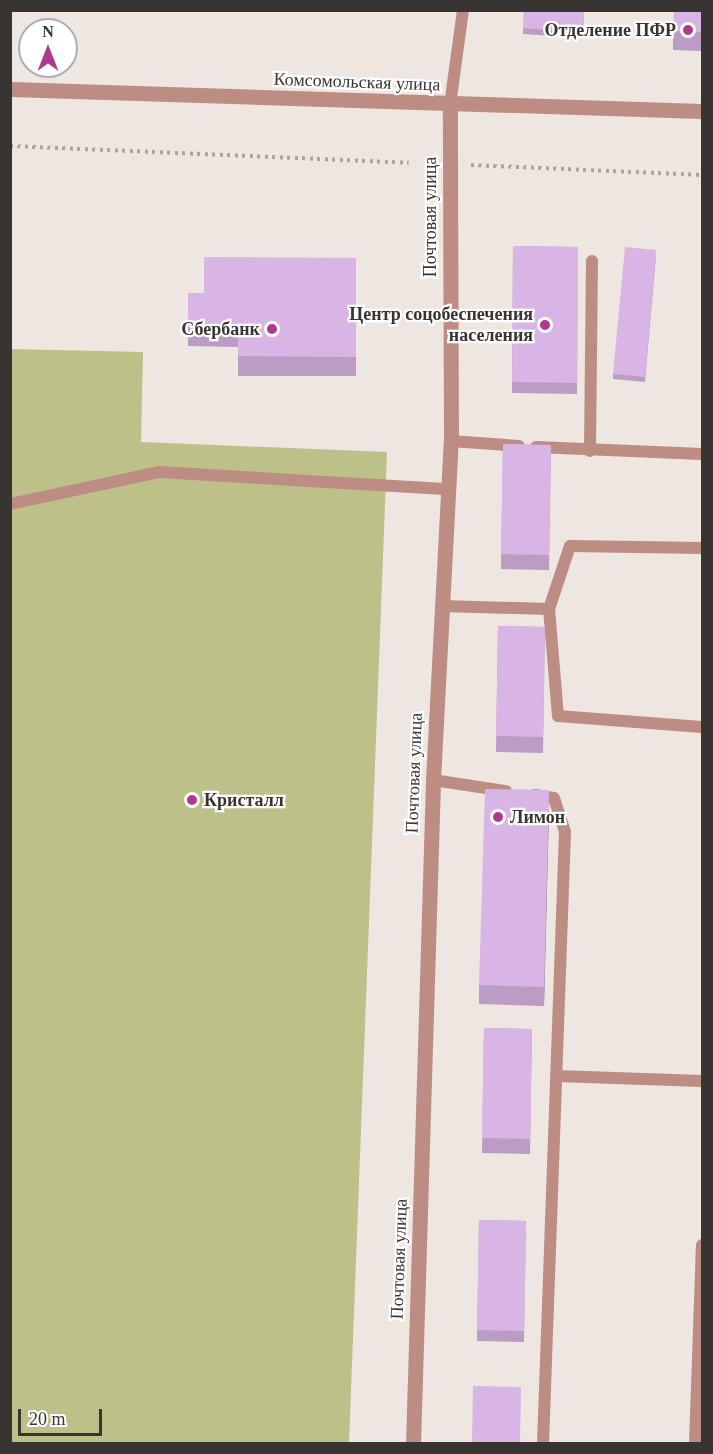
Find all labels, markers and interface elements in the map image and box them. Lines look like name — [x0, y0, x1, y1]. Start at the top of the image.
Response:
north arrow — [18, 18, 78, 78]
place label: Отделение ПФР — [545, 19, 676, 41]
text: N — [42, 23, 54, 40]
marker: Отделение ПФР — [681, 23, 695, 37]
street label: Комсомольская улица — [273, 68, 441, 96]
street label: Почтовая улица — [419, 157, 441, 277]
place label: Центр соцобеспечения населения — [349, 304, 533, 346]
place label: Сбербанк — [181, 318, 260, 340]
marker: Центр соцобеспечения населения — [538, 318, 552, 332]
marker: Сбербанк — [265, 322, 279, 336]
street label: Почтовая улица — [401, 712, 427, 834]
place label: Кристалл — [204, 789, 284, 811]
marker: Кристалл — [185, 793, 199, 807]
place label: Лимон — [510, 806, 565, 828]
marker: Лимон — [491, 810, 505, 824]
street label: Почтовая улица — [386, 1198, 412, 1320]
scale bar — [21, 1397, 105, 1435]
text: 20 m — [29, 1409, 66, 1429]

